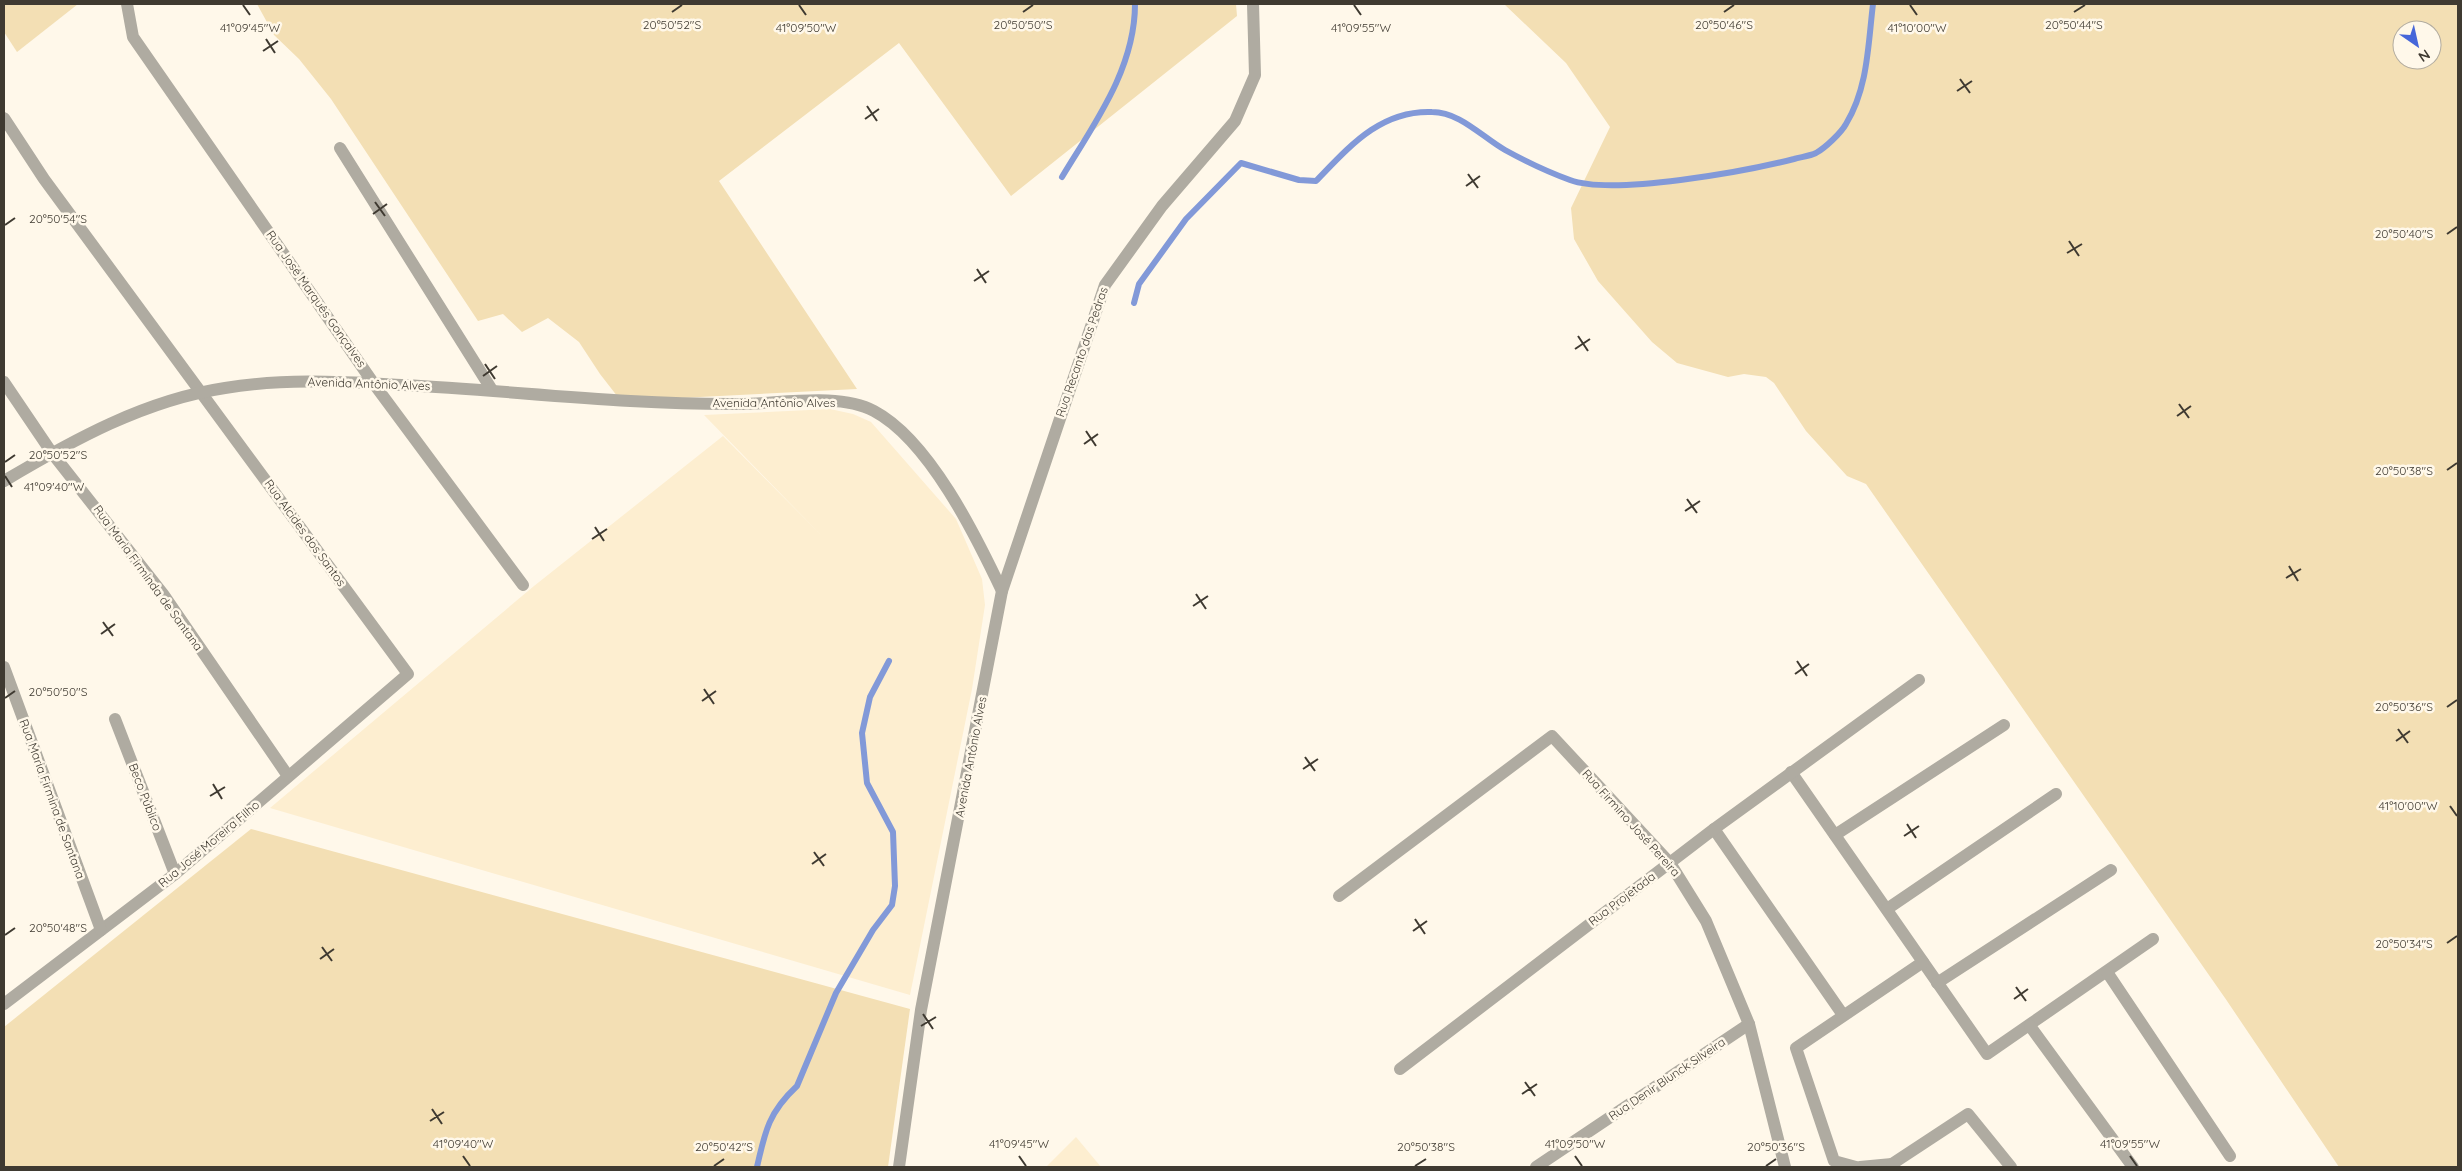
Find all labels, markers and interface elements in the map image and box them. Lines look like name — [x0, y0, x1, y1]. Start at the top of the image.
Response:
text: 20°50'52"S — [643, 17, 701, 32]
text: 20°50'50"S — [994, 17, 1053, 32]
text: 20°50'46"S — [1695, 17, 1753, 32]
text: 20°50'44"S — [2045, 17, 2103, 32]
text: 41°09'45"W — [220, 20, 280, 35]
text: 41°09'50"W — [776, 20, 837, 35]
text: 41°09'55"W — [1331, 20, 1391, 35]
text: 41°10'00"W — [1887, 20, 1947, 35]
north arrow — [2392, 20, 2442, 70]
text: N — [2415, 45, 2434, 66]
text: 20°50'54"S — [29, 211, 87, 226]
text: 20°50'40"S — [2375, 226, 2434, 241]
street label: Rua José Marquês Gonçalves — [263, 227, 370, 370]
street label: Rua Recanto das Pedras — [1052, 284, 1111, 419]
street label: Avenida Antônio Alves — [307, 374, 431, 393]
street label: Avenida Antônio Alves — [713, 395, 836, 410]
text: 20°50'52"S — [29, 447, 87, 462]
text: 20°50'38"S — [2375, 463, 2433, 478]
street label: Rua Alcides dos Santos — [262, 476, 350, 589]
text: 41°09'40"W — [24, 479, 85, 494]
street label: Rua Maria Firminda de Santana — [91, 502, 206, 653]
text: 20°50'50"S — [29, 684, 88, 699]
street label: Avenida Antônio Alves — [951, 695, 990, 819]
text: 20°50'36"S — [2375, 699, 2433, 714]
street label: Rua Maria Firmina de Santana — [17, 717, 88, 881]
street label: Beco Público — [126, 761, 165, 833]
street label: Rua Firmino José Pereira — [1579, 766, 1684, 879]
street label: Rua José Moreira Filho — [155, 797, 262, 890]
text: 41°10'00"W — [2378, 798, 2438, 813]
street label: Rua Projetada — [1585, 869, 1658, 929]
text: 20°50'48"S — [29, 920, 87, 935]
text: 20°50'34"S — [2375, 936, 2433, 951]
street label: Rua Denir Blunck Silveira — [1606, 1034, 1728, 1123]
text: 41°09'40"W — [433, 1136, 494, 1151]
text: 41°09'45"W — [989, 1136, 1049, 1151]
text: 41°09'50"W — [1545, 1136, 1606, 1151]
text: 41°09'55"W — [2100, 1136, 2160, 1151]
text: 20°50'42"S — [695, 1139, 753, 1154]
text: 20°50'38"S — [1397, 1139, 1455, 1154]
text: 20°50'36"S — [1747, 1139, 1805, 1154]

